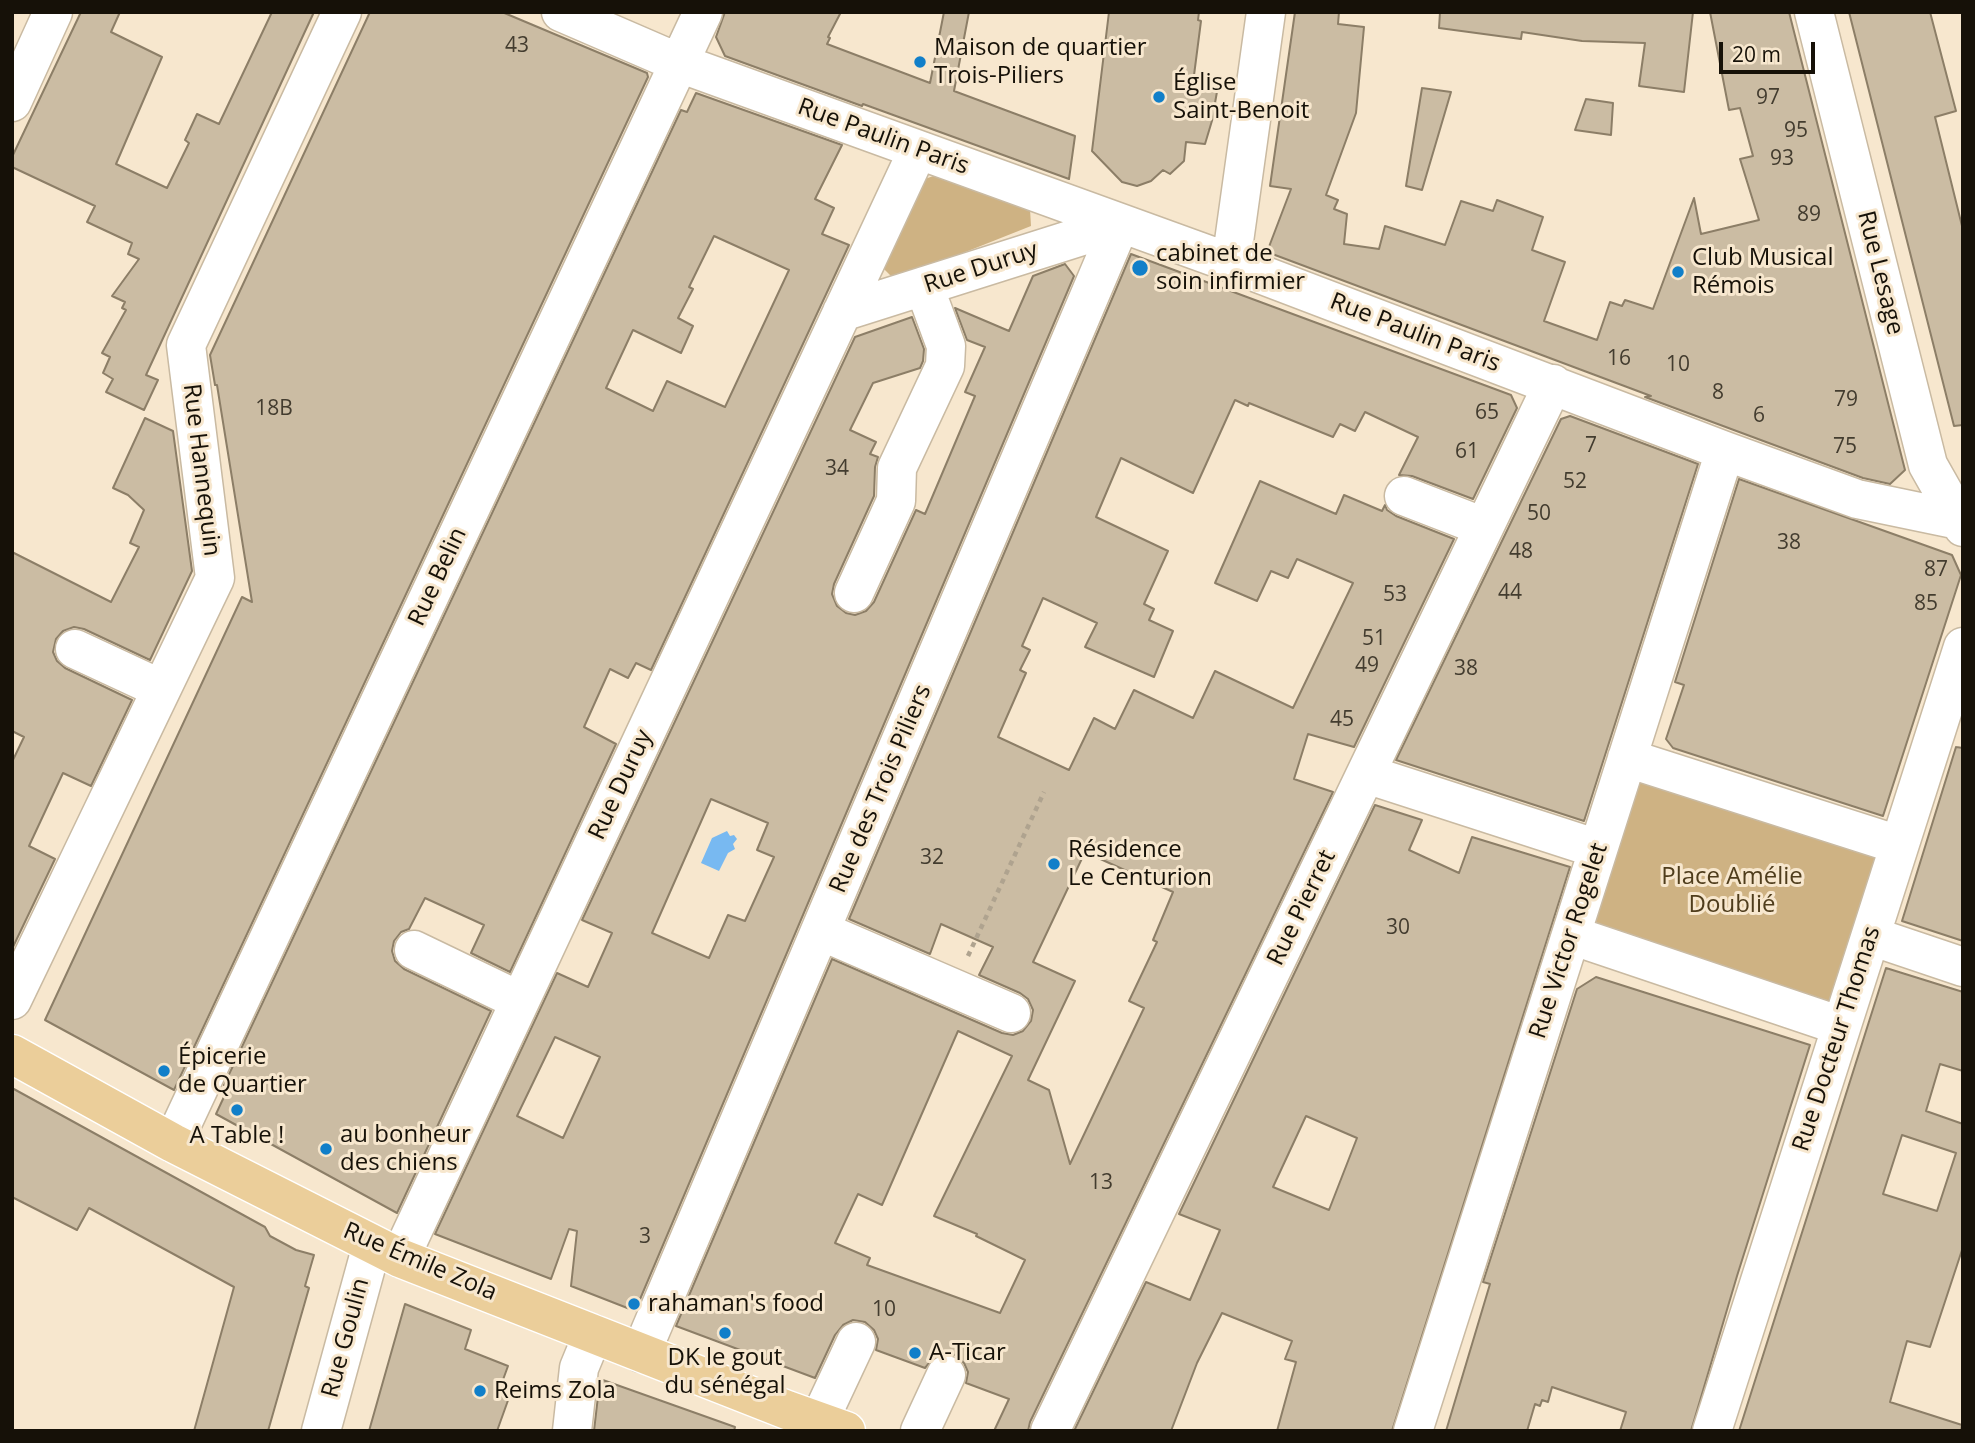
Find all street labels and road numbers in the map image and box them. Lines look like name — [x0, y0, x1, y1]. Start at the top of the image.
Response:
street label: Rue Paulin Paris — [794, 93, 972, 181]
street label: Rue Lesage — [1851, 208, 1909, 338]
street label: Rue Duruy — [920, 236, 1042, 300]
street label: Rue Paulin Paris — [1326, 287, 1504, 379]
street label: Rue Hannequin — [176, 382, 226, 558]
street label: Rue Belin — [403, 523, 473, 631]
street label: Rue des Trois Piliers — [824, 680, 938, 898]
street label: Rue Duruy — [583, 725, 659, 845]
street label: Rue Victor Rogelet — [1524, 840, 1614, 1042]
street label: Rue Pierret — [1262, 846, 1342, 970]
street label: Rue Docteur Thomas — [1787, 923, 1887, 1155]
street label: Rue Émile Zola — [339, 1217, 501, 1307]
street label: Rue Goulin — [316, 1275, 376, 1401]

